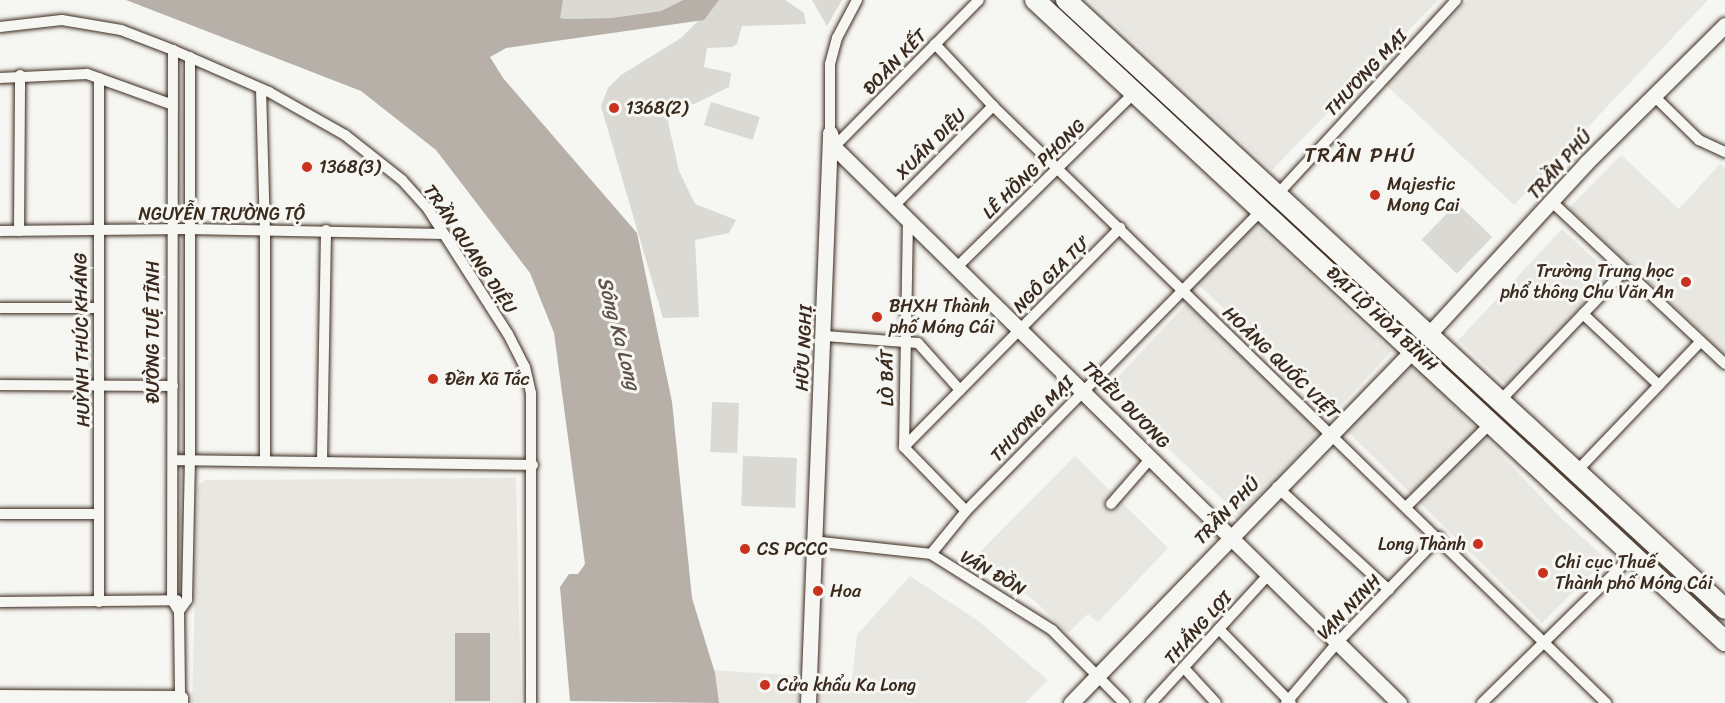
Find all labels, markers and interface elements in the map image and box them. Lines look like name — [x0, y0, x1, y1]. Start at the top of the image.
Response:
street label: ĐOÀN KẾT — [859, 25, 931, 99]
street label: THƯƠNG MẠI — [1320, 25, 1412, 121]
place label: 1368(2) — [626, 97, 688, 119]
marker: 1368(2) — [607, 101, 621, 115]
street label: XUÂN DIỆU — [891, 104, 971, 184]
street label: LÊ HỒNG PHONG — [978, 114, 1090, 224]
street label: TRẦN PHÚ — [1523, 126, 1597, 204]
district label: TRẦN PHÚ — [1304, 142, 1416, 168]
place label: 1368(3) — [319, 156, 380, 178]
marker: 1368(3) — [300, 160, 314, 174]
place label: Majestic Mong Cai — [1387, 174, 1460, 216]
street label: TRẦN QUANG DIỆU — [418, 180, 522, 318]
marker: Majestic Mong Cai — [1368, 188, 1382, 202]
street label: NGUYỄN TRƯỜNG TỘ — [138, 203, 306, 225]
street label: NGÔ GIA TỰ — [1009, 233, 1093, 317]
street label: HUỲNH THÚC KHÁNG — [70, 253, 94, 427]
street label: ĐƯỜNG TUỆ TĨNH — [142, 260, 164, 404]
place label: Trường Trung học phổ thông Chu Văn An — [1502, 261, 1674, 304]
street label: ĐẠI LỘ HÒA BÌNH — [1322, 262, 1442, 376]
water label: Sông Ka Long — [592, 274, 646, 392]
marker: Trường Trung học phổ thông Chu Văn An — [1679, 275, 1693, 289]
place label: BHXH Thành phố Móng Cái — [889, 296, 994, 338]
street label: HOÀNG QUỐC VIỆT — [1218, 302, 1344, 424]
street label: HỮU NGHỊ — [791, 304, 817, 392]
marker: BHXH Thành phố Móng Cái — [870, 310, 884, 324]
street label: LÒ BÁT — [876, 349, 898, 407]
street label: TRIỀU DƯƠNG — [1078, 357, 1174, 453]
place label: Đền Xã Tắc — [445, 368, 530, 390]
marker: Đền Xã Tắc — [426, 372, 440, 386]
street label: THƯƠNG MẠI — [986, 372, 1078, 466]
street label: TRẦN PHÚ — [1190, 473, 1264, 549]
place label: Long Thành — [1377, 533, 1466, 555]
marker: Long Thành — [1471, 537, 1485, 551]
place label: CS PCCC — [757, 538, 828, 560]
marker: CS PCCC — [738, 542, 752, 556]
street label: VÂN ĐỒN — [956, 546, 1030, 600]
place label: Chi cục Thuế Thành phố Móng Cái — [1555, 552, 1713, 594]
marker: Chi cục Thuế Thành phố Móng Cái — [1536, 566, 1550, 580]
street label: VẠN NINH — [1313, 570, 1385, 644]
place label: Hoa — [830, 580, 861, 602]
marker: Hoa — [811, 584, 825, 598]
street label: THẮNG LỢI — [1160, 587, 1236, 669]
place label: Cửa khẩu Ka Long — [777, 674, 916, 696]
marker: Cửa khẩu Ka Long — [758, 678, 772, 692]

